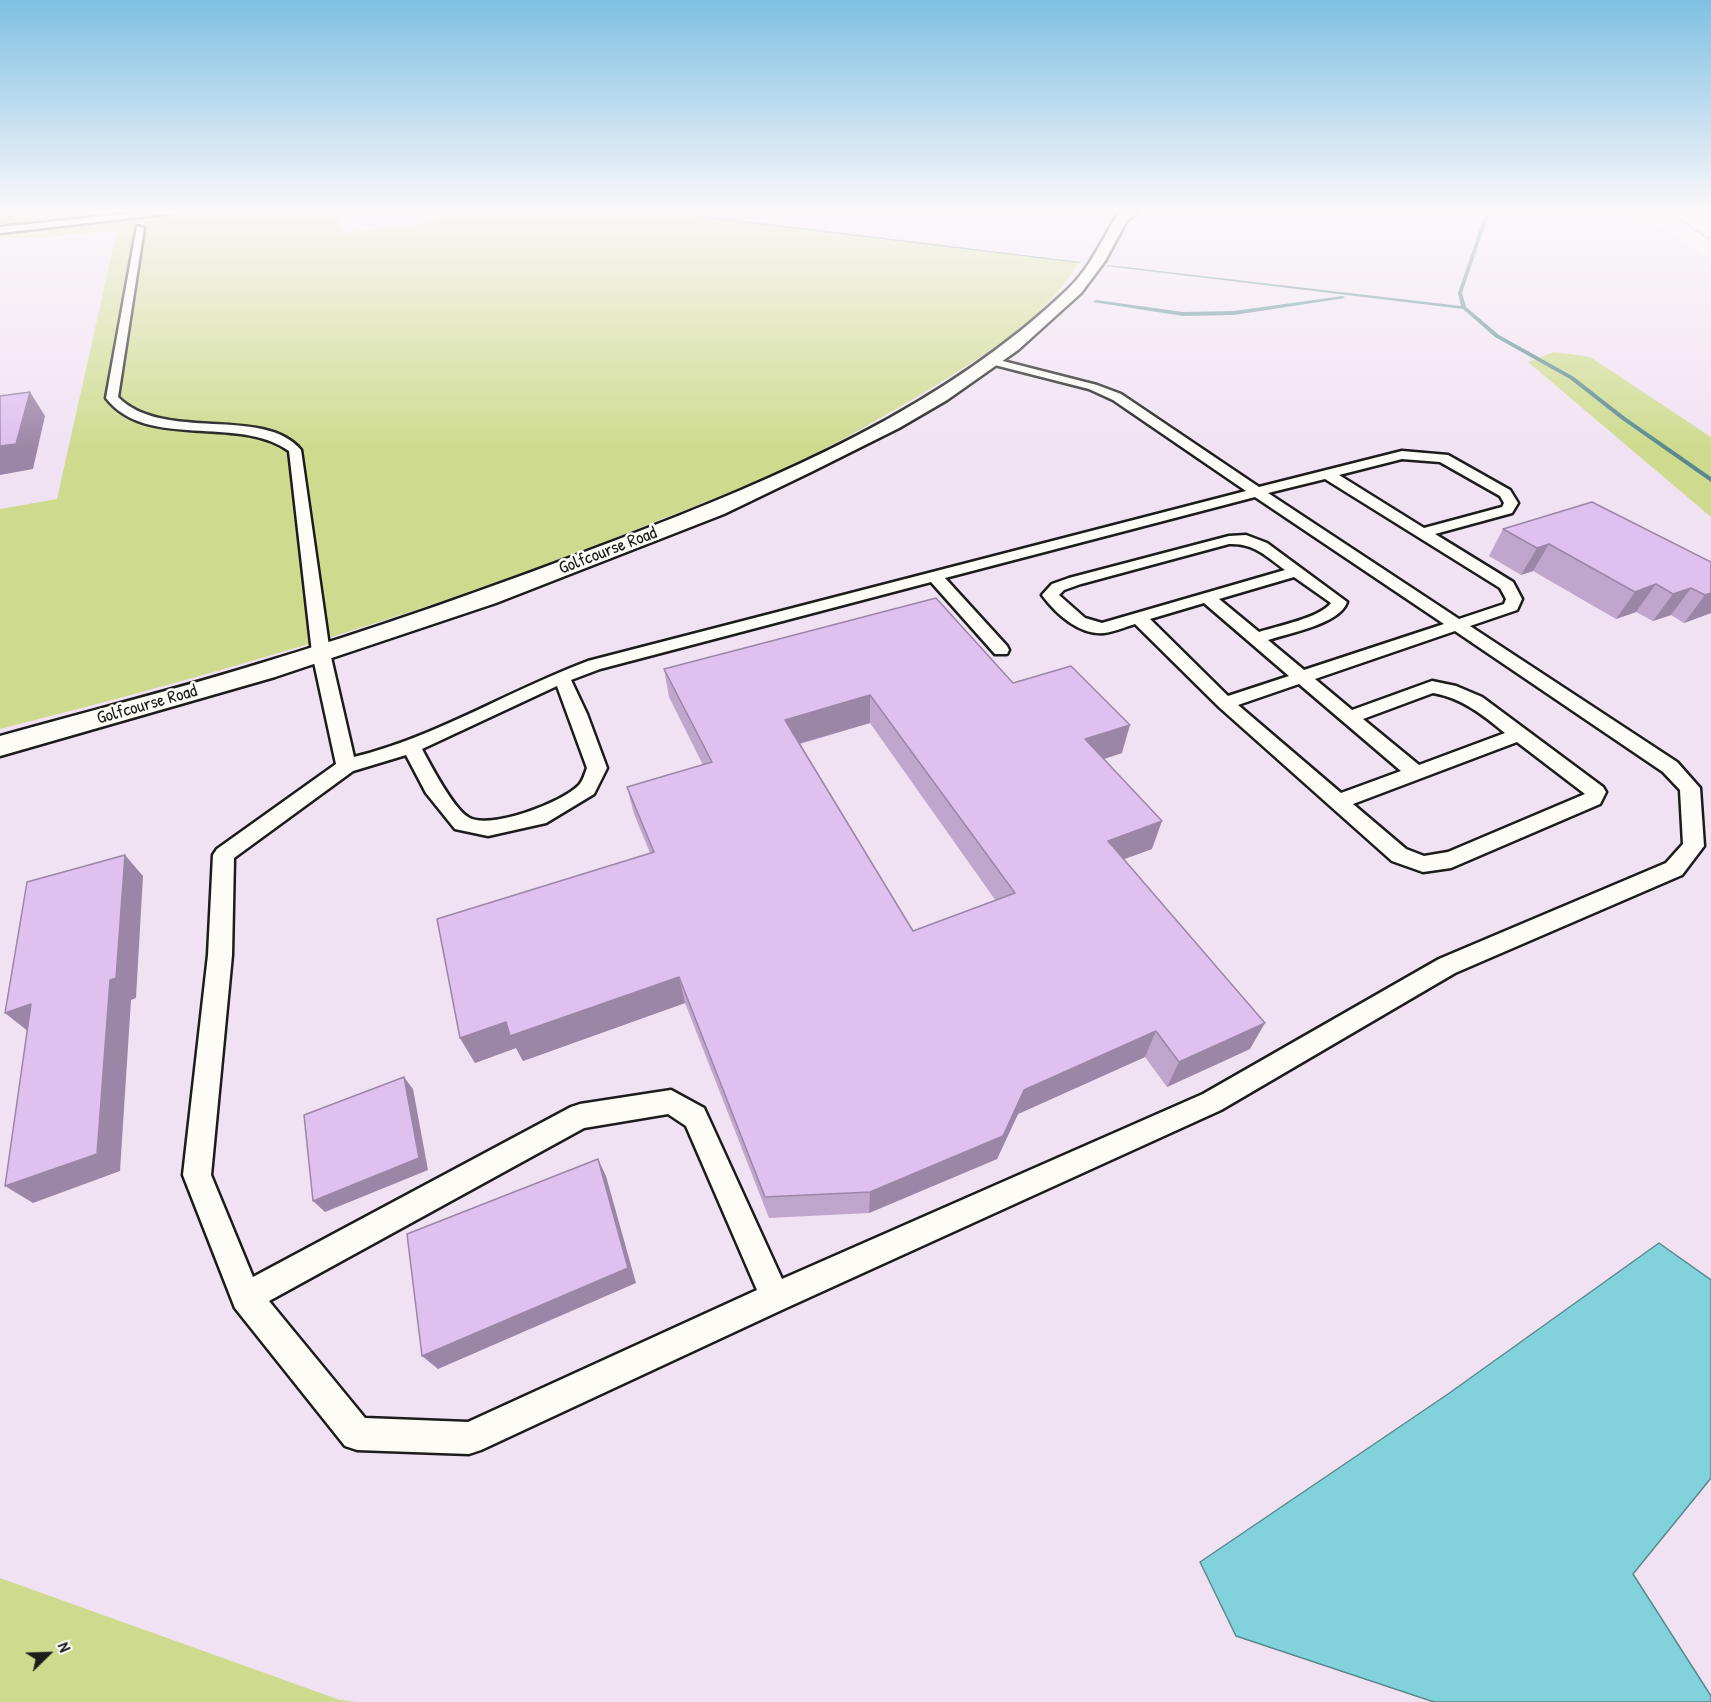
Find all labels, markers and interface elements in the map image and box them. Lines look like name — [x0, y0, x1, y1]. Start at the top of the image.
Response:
street label: Golfcourse Road — [556, 522, 660, 580]
street label: Golfcourse Road — [94, 680, 200, 730]
north arrow — [18, 1624, 78, 1684]
text: N — [53, 1639, 76, 1655]

